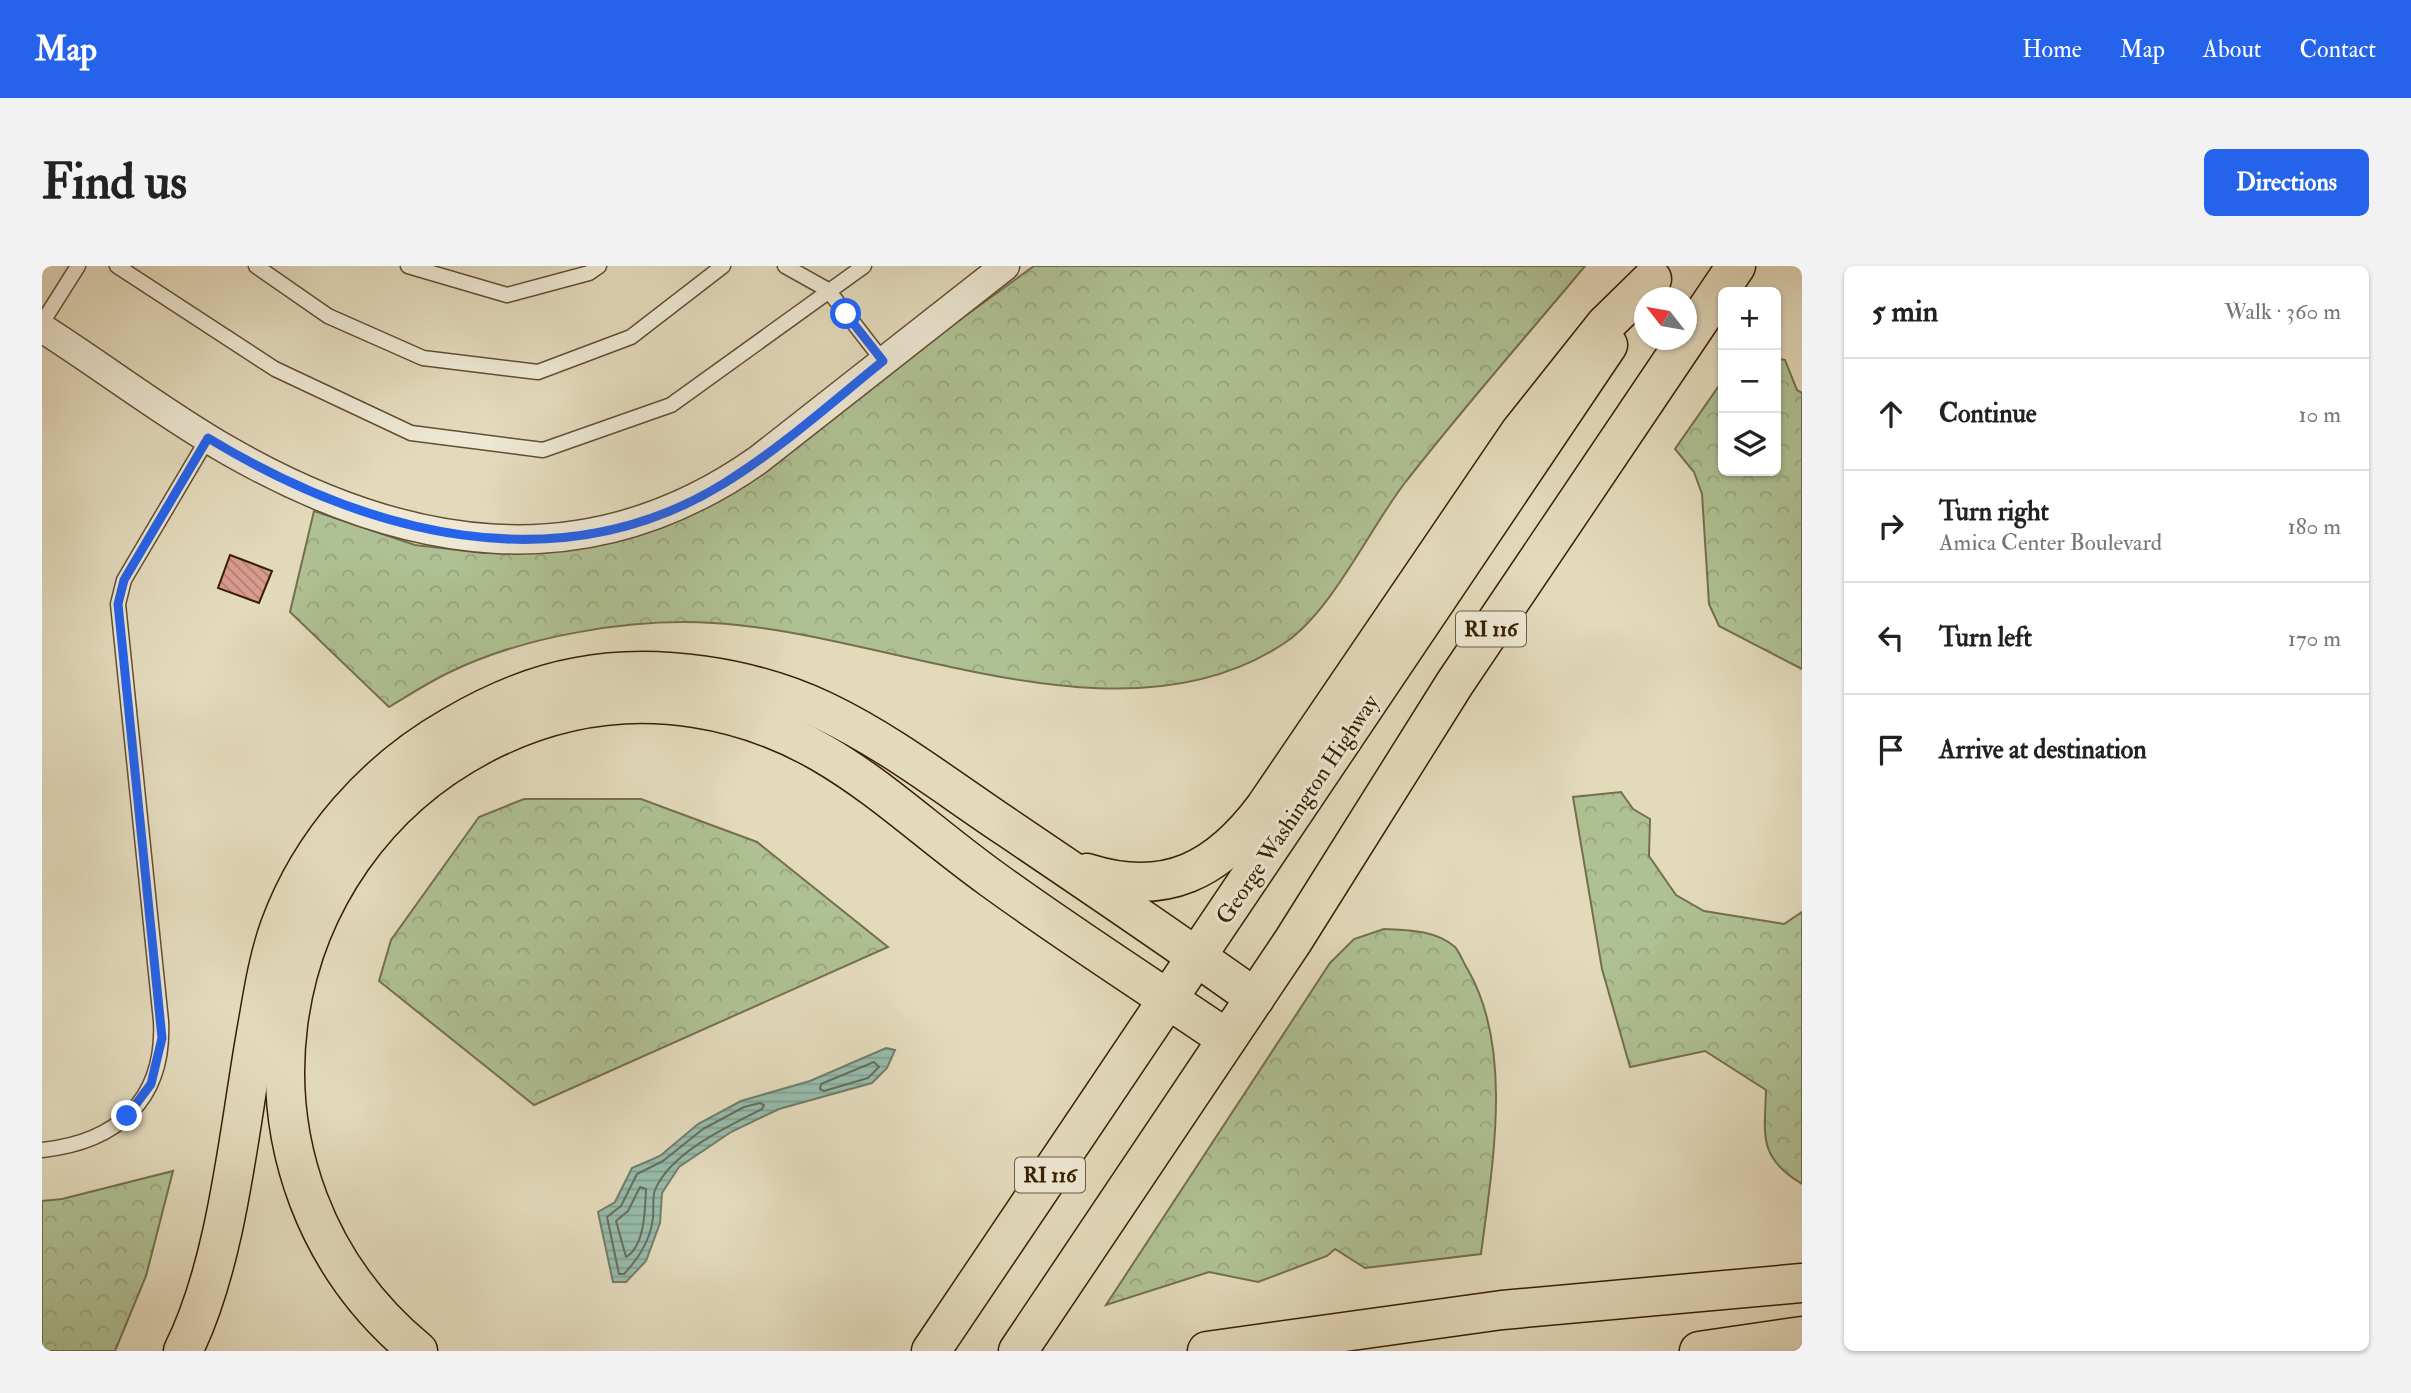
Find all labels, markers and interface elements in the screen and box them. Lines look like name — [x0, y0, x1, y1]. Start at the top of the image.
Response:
text: Map — [35, 29, 97, 70]
text: Home — [2022, 34, 2082, 65]
text: Map — [2120, 34, 2165, 65]
text: About — [2203, 34, 2262, 65]
text: Contact — [2300, 34, 2376, 65]
button: Directions — [2204, 149, 2369, 216]
text: Find us — [42, 152, 187, 213]
north arrow — [1634, 287, 1697, 350]
map controls — [1718, 287, 1781, 476]
button: + — [1718, 287, 1781, 350]
text: 5 min — [1872, 293, 1938, 330]
text: Walk · 360 m — [2224, 297, 2341, 326]
route start — [830, 298, 861, 329]
button: − — [1718, 350, 1781, 413]
icon: ahead — [1872, 395, 1910, 433]
text: Continue — [1939, 398, 2037, 430]
text: 10 m — [2298, 400, 2341, 429]
button: layers — [1718, 413, 1781, 476]
text: Turn right — [1939, 496, 2049, 528]
icon: right — [1872, 507, 1910, 545]
text: 180 m — [2288, 512, 2341, 541]
text: Amica Center Boulevard — [1939, 528, 2162, 557]
road number: RI 116 — [1456, 612, 1526, 646]
icon: left — [1872, 619, 1910, 657]
text: Turn left — [1939, 622, 2032, 654]
text: 170 m — [2288, 624, 2341, 653]
street label: George Washington Highway — [1210, 688, 1386, 930]
icon: arrive — [1872, 731, 1910, 769]
text: Arrive at destination — [1939, 734, 2147, 766]
route end — [111, 1100, 142, 1131]
road number: RI 116 — [1015, 1158, 1085, 1192]

